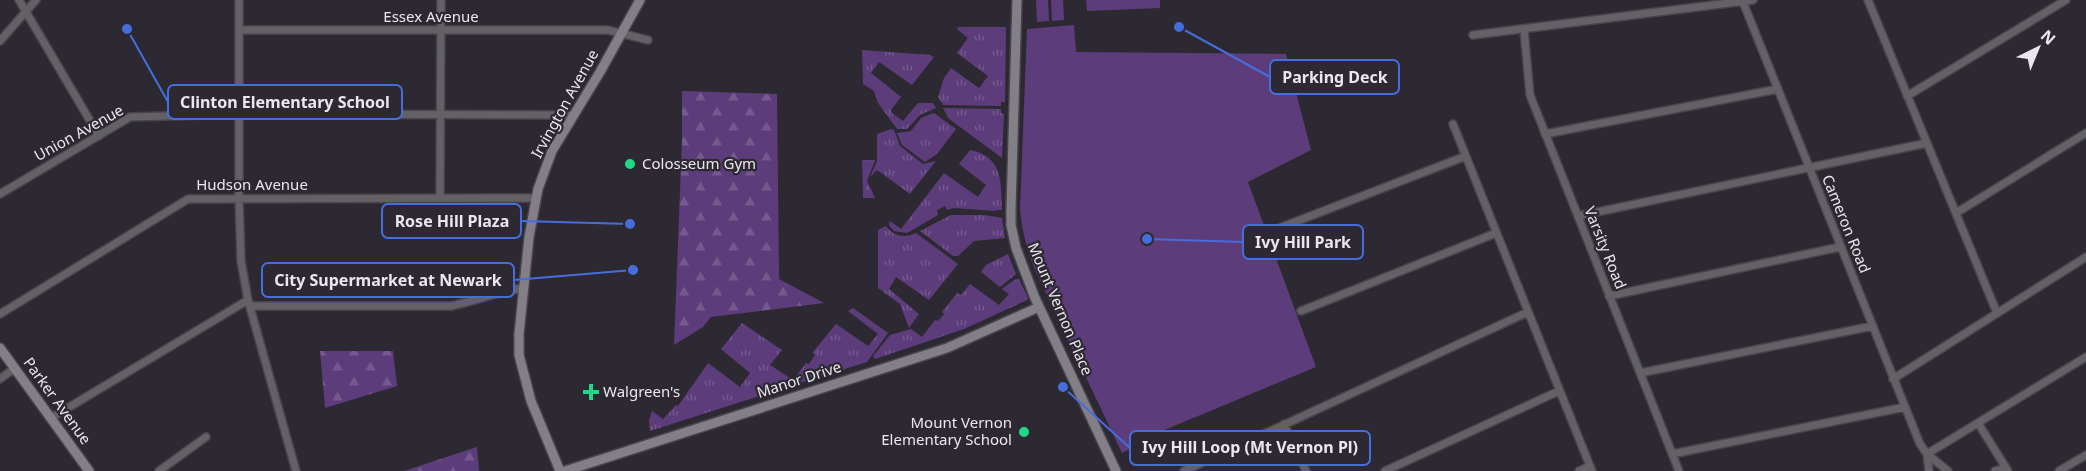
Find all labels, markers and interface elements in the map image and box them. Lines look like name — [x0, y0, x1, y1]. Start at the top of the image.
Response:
street label: Essex Avenue — [383, 6, 479, 26]
north arrow — [2008, 18, 2068, 78]
text: N — [2036, 25, 2060, 50]
street label: Irvington Avenue — [526, 45, 602, 162]
callout: Parking Deck — [1270, 60, 1399, 94]
text: Parking Deck — [1282, 66, 1388, 88]
callout: Clinton Elementary School — [168, 85, 402, 119]
text: Clinton Elementary School — [180, 91, 390, 113]
street label: Union Avenue — [30, 99, 127, 165]
place label: Colosseum Gym — [642, 153, 756, 173]
marker: Colosseum Gym — [623, 157, 637, 171]
street label: Cameron Road — [1818, 171, 1876, 276]
street label: Hudson Avenue — [196, 174, 308, 194]
street label: Varsity Road — [1580, 203, 1632, 292]
callout: Rose Hill Plaza — [382, 204, 521, 238]
text: Rose Hill Plaza — [395, 210, 509, 232]
callout: Ivy Hill Park — [1243, 225, 1363, 259]
text: Ivy Hill Park — [1255, 231, 1351, 253]
street label: Mount Vernon Place — [1024, 239, 1098, 378]
callout: City Supermarket at Newark — [262, 263, 514, 297]
text: City Supermarket at Newark — [274, 269, 502, 291]
street label: Parker Avenue — [19, 353, 96, 448]
street label: Manor Drive — [754, 356, 843, 402]
place label: Walgreen's — [603, 381, 680, 401]
marker: Walgreen's — [584, 385, 598, 399]
place label: Mount Vernon Elementary School — [881, 412, 1012, 449]
marker: Mount Vernon Elementary School — [1017, 425, 1031, 439]
callout: Ivy Hill Loop (Mt Vernon Pl) — [1130, 431, 1370, 465]
text: Ivy Hill Loop (Mt Vernon Pl) — [1142, 436, 1358, 458]

